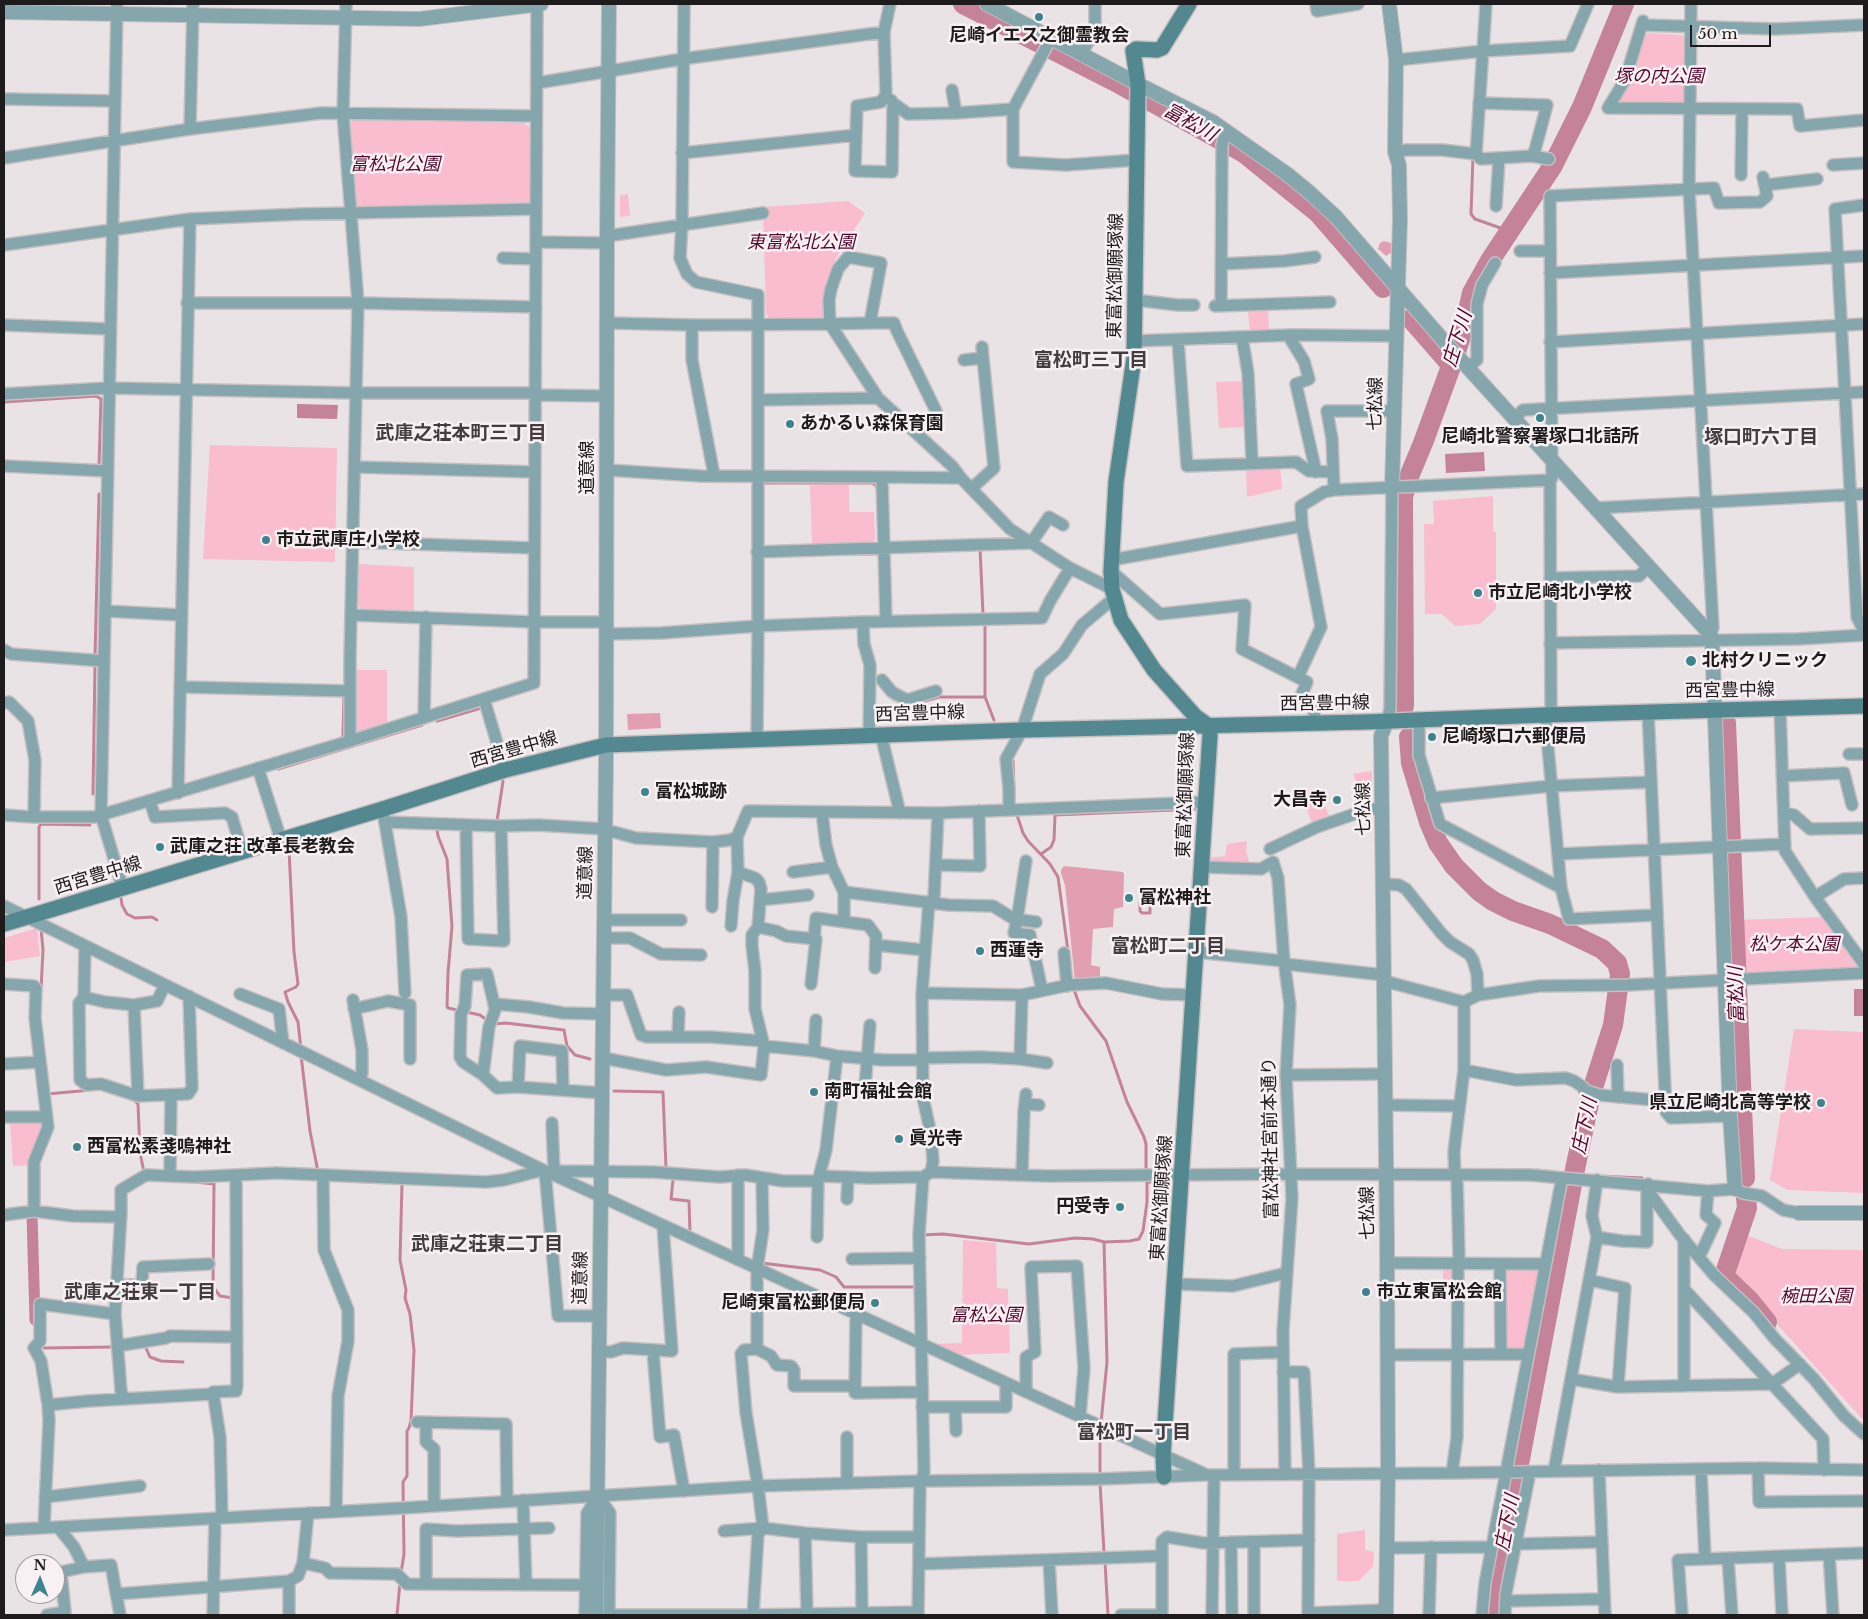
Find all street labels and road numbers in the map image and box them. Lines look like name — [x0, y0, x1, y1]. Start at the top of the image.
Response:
street label: 東富松御願塚線 — [1104, 213, 1128, 339]
street label: 七松線 — [1365, 377, 1387, 431]
street label: 道意線 — [577, 441, 599, 495]
street label: 西宮豊中線 — [1685, 679, 1775, 703]
street label: 西宮豊中線 — [1280, 692, 1370, 716]
street label: 西宮豊中線 — [875, 702, 965, 726]
street label: 西宮豊中線 — [468, 727, 560, 773]
street label: 東富松御願塚線 — [1173, 732, 1199, 858]
street label: 七松線 — [1353, 782, 1375, 836]
street label: 道意線 — [575, 846, 597, 900]
street label: 西宮豊中線 — [52, 853, 144, 899]
street label: 富松神社宮前本通り — [1259, 1057, 1283, 1219]
street label: 東富松御願塚線 — [1147, 1134, 1177, 1262]
street label: 七松線 — [1357, 1186, 1379, 1240]
street label: 道意線 — [570, 1251, 592, 1305]

